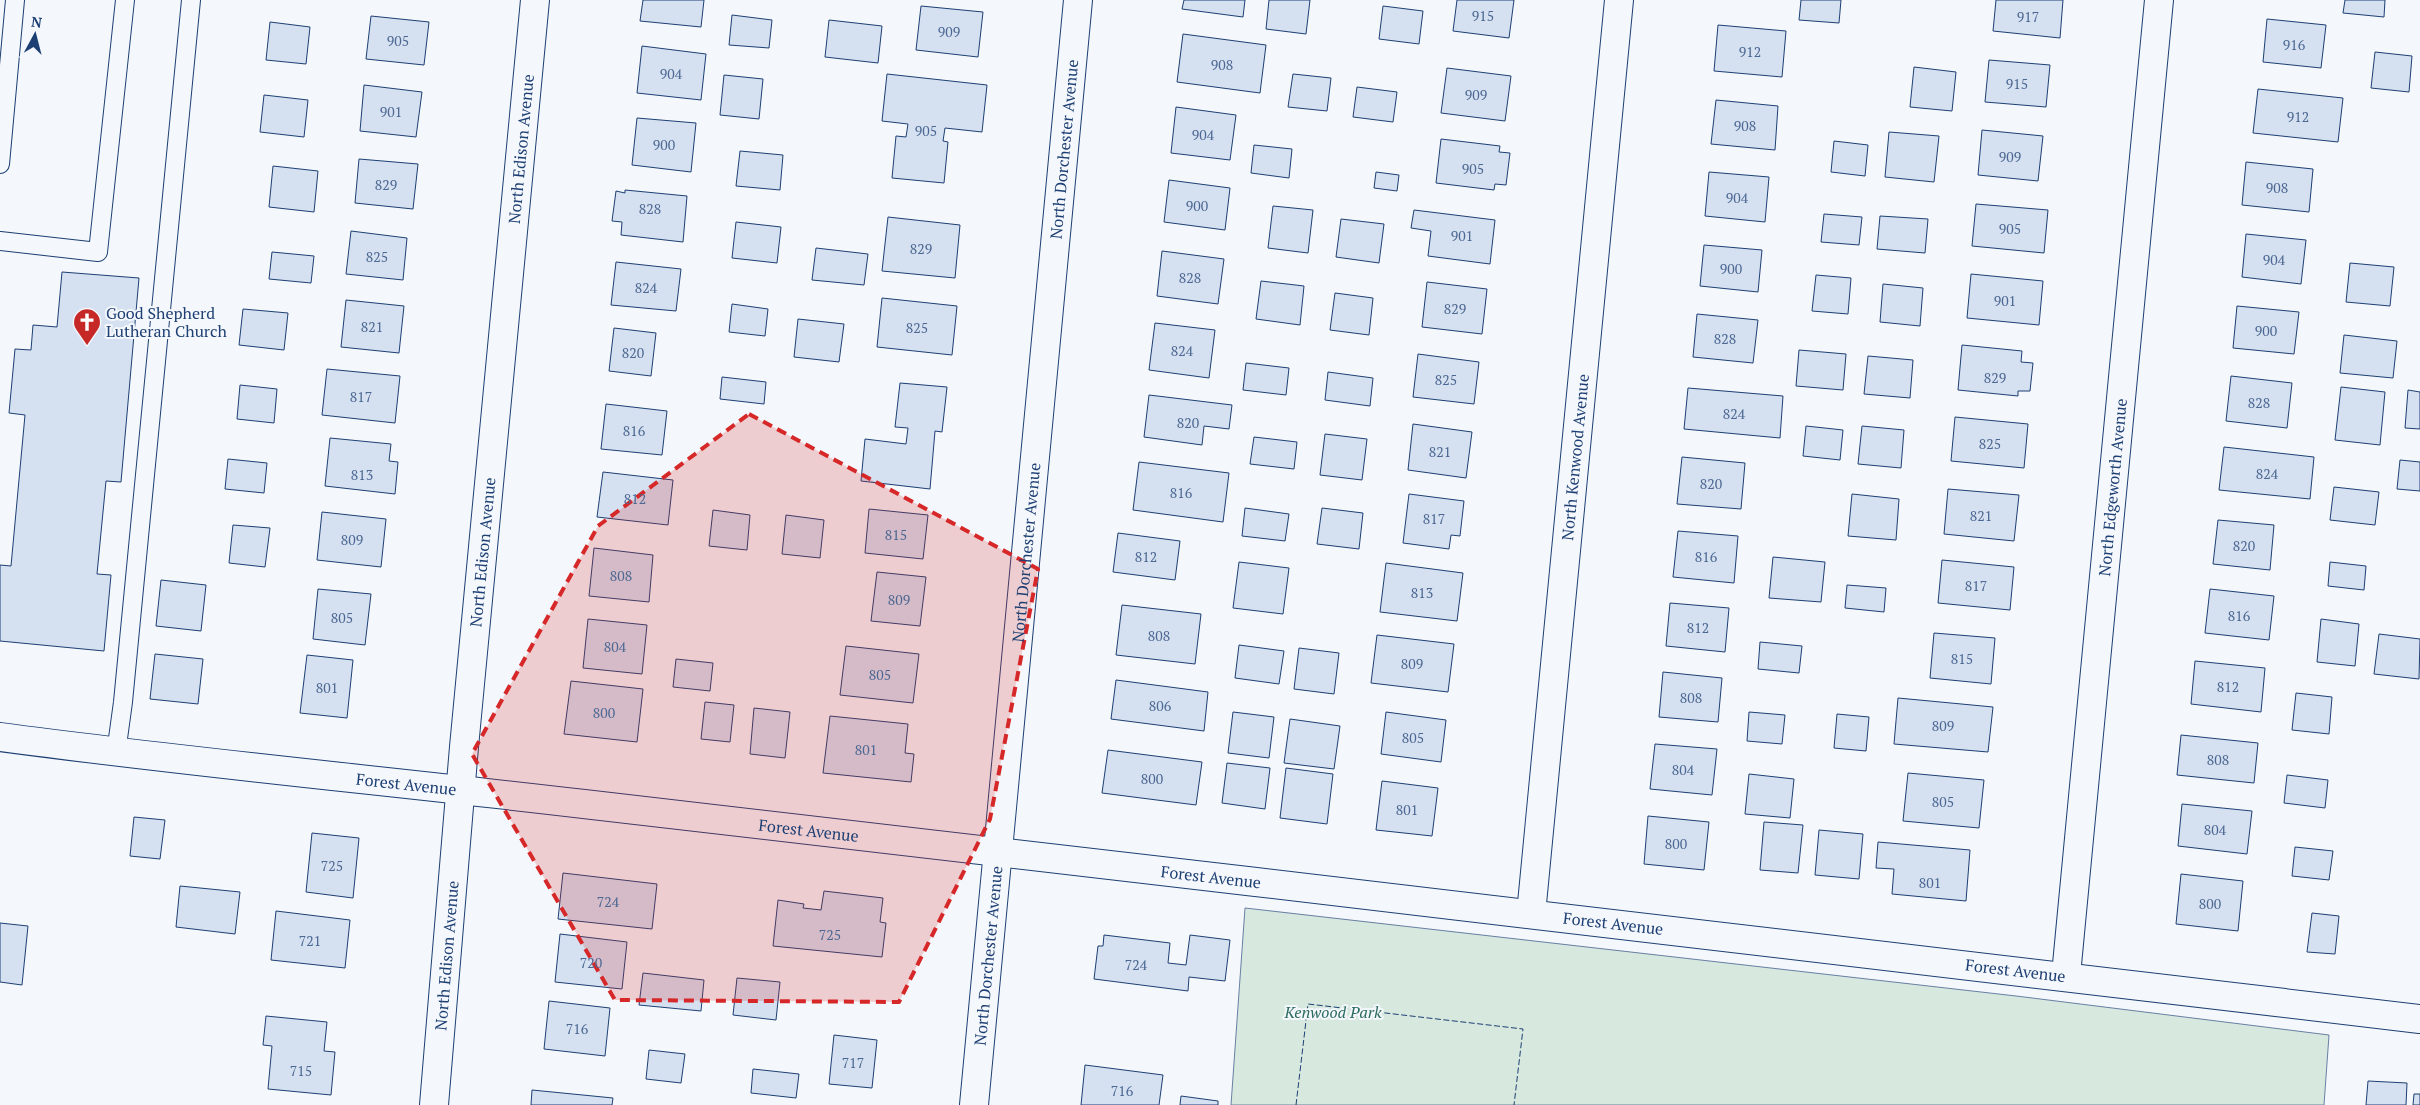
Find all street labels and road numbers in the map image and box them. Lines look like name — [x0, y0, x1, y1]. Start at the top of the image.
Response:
street label: North Dorchester Avenue — [1045, 58, 1083, 240]
street label: North Edison Avenue — [503, 73, 539, 225]
street label: North Kenwood Avenue — [1556, 373, 1594, 541]
street label: North Edgeworth Avenue — [2093, 397, 2132, 577]
street label: North Dorchester Avenue — [1007, 462, 1045, 643]
street label: North Edison Avenue — [464, 476, 501, 628]
street label: Forest Avenue — [355, 768, 458, 800]
street label: Forest Avenue — [757, 814, 860, 847]
street label: Forest Avenue — [1160, 860, 1262, 893]
street label: North Dorchester Avenue — [969, 865, 1007, 1046]
street label: North Edison Avenue — [429, 880, 464, 1031]
street label: Forest Avenue — [1562, 907, 1665, 940]
street label: Forest Avenue — [1964, 953, 2067, 987]

